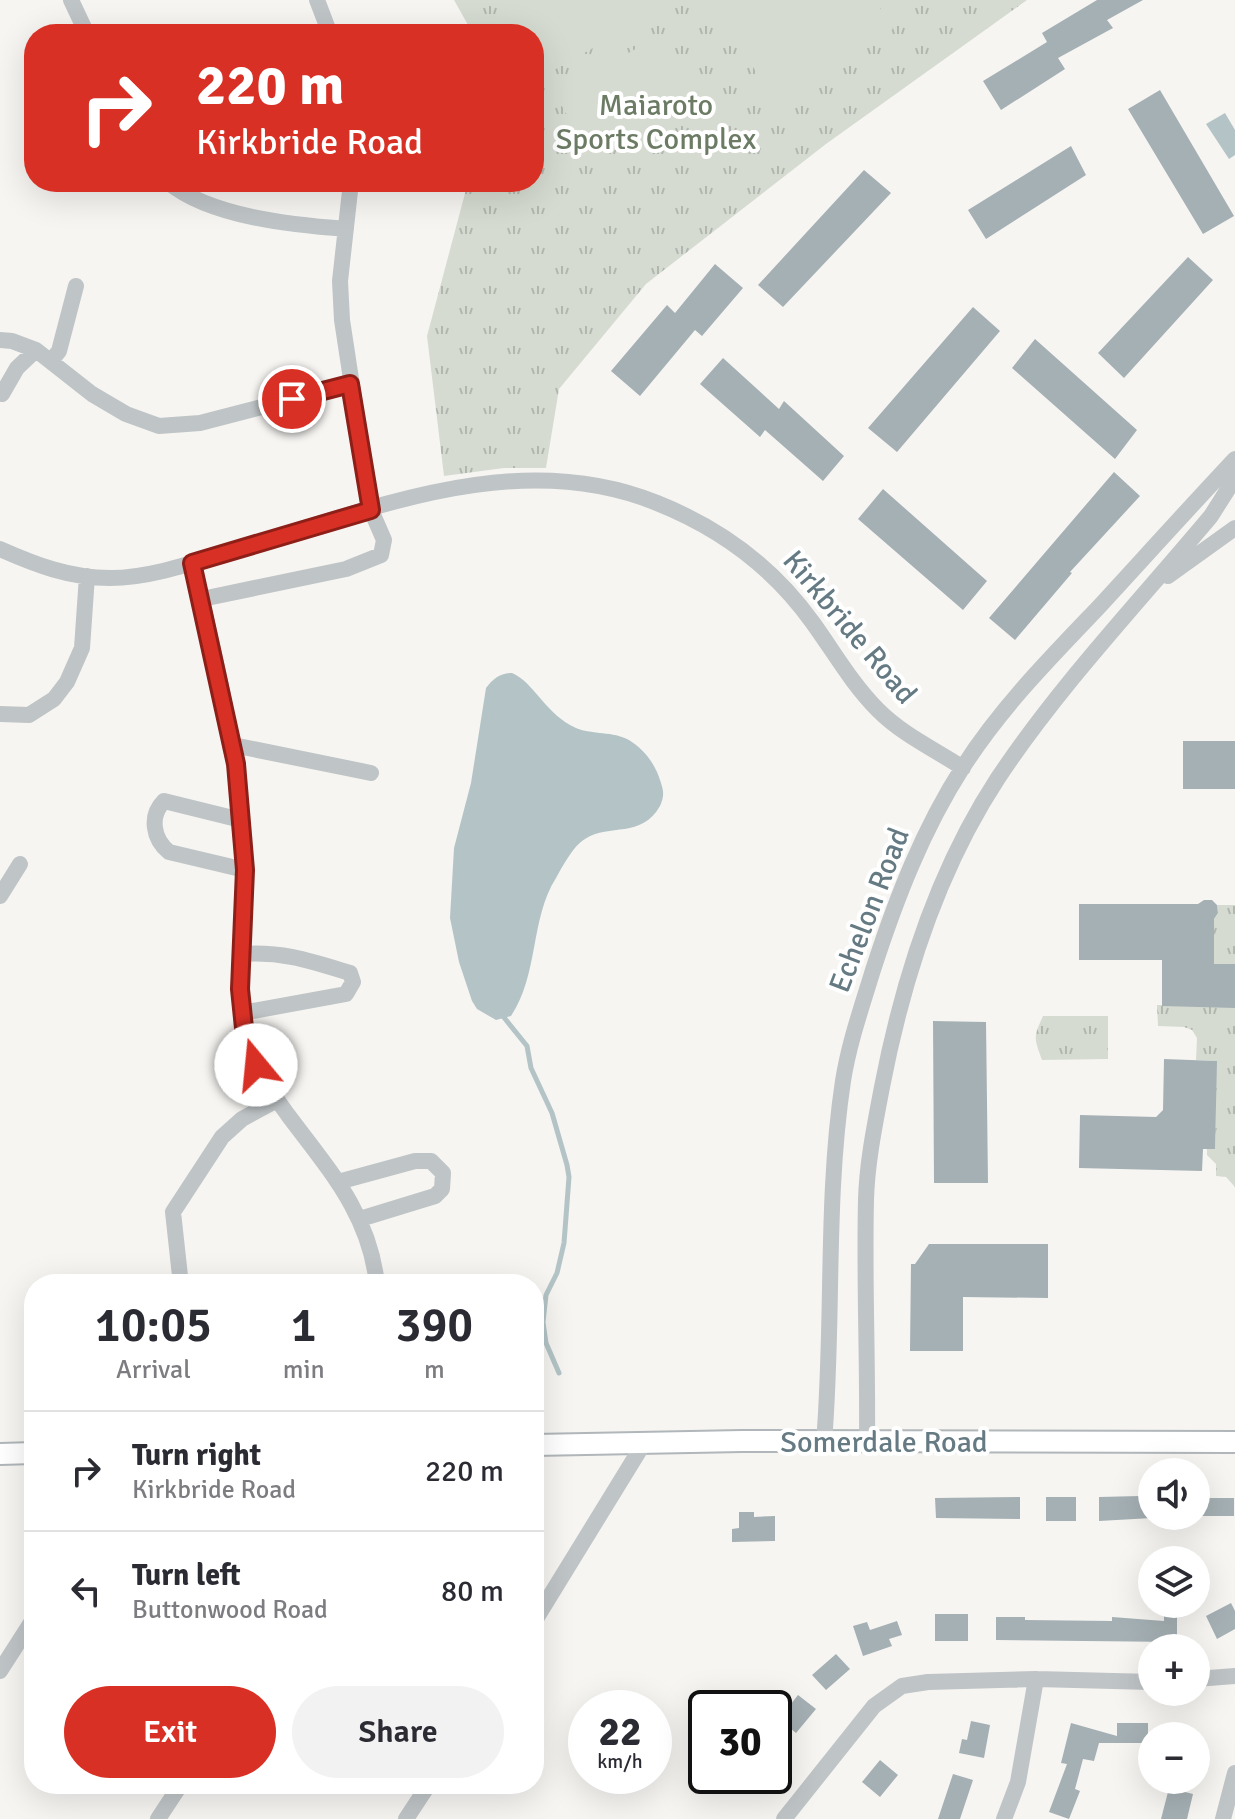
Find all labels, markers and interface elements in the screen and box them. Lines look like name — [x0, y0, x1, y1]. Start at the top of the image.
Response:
text: 220 m — [196, 51, 344, 120]
icon: right — [64, 56, 168, 160]
park label: Maiaroto Sports Complex — [556, 87, 757, 158]
text: Kirkbride Road — [196, 120, 423, 165]
pin — [258, 365, 326, 433]
icon: arrive — [270, 377, 314, 421]
street label: Kirkbride Road — [775, 543, 925, 712]
street label: Echelon Road — [821, 823, 918, 998]
position arrow — [214, 1023, 298, 1107]
text: 10:05 — [95, 1296, 212, 1355]
text: 1 — [291, 1296, 317, 1355]
text: 390 — [395, 1296, 473, 1355]
text: Arrival — [116, 1354, 191, 1386]
text: min — [283, 1354, 325, 1386]
text: m — [424, 1354, 445, 1386]
street label: Somerdale Road — [780, 1424, 988, 1461]
text: Turn right — [132, 1437, 261, 1474]
icon: right — [64, 1449, 108, 1493]
text: 220 m — [425, 1453, 504, 1490]
map controls — [1138, 1458, 1210, 1794]
button: sound — [1138, 1458, 1210, 1530]
text: Kirkbride Road — [132, 1474, 296, 1506]
button: layers — [1138, 1546, 1210, 1618]
text: Turn left — [132, 1557, 241, 1594]
icon: left — [64, 1569, 108, 1613]
text: 80 m — [441, 1573, 504, 1610]
text: Buttonwood Road — [132, 1594, 328, 1626]
button: + — [1138, 1634, 1210, 1706]
button: Exit — [64, 1686, 276, 1778]
button: Share — [292, 1686, 504, 1778]
speed limit sign: 30 — [688, 1690, 792, 1794]
text: 22 — [598, 1707, 642, 1757]
button: − — [1138, 1722, 1210, 1794]
text: km/h — [597, 1749, 643, 1774]

